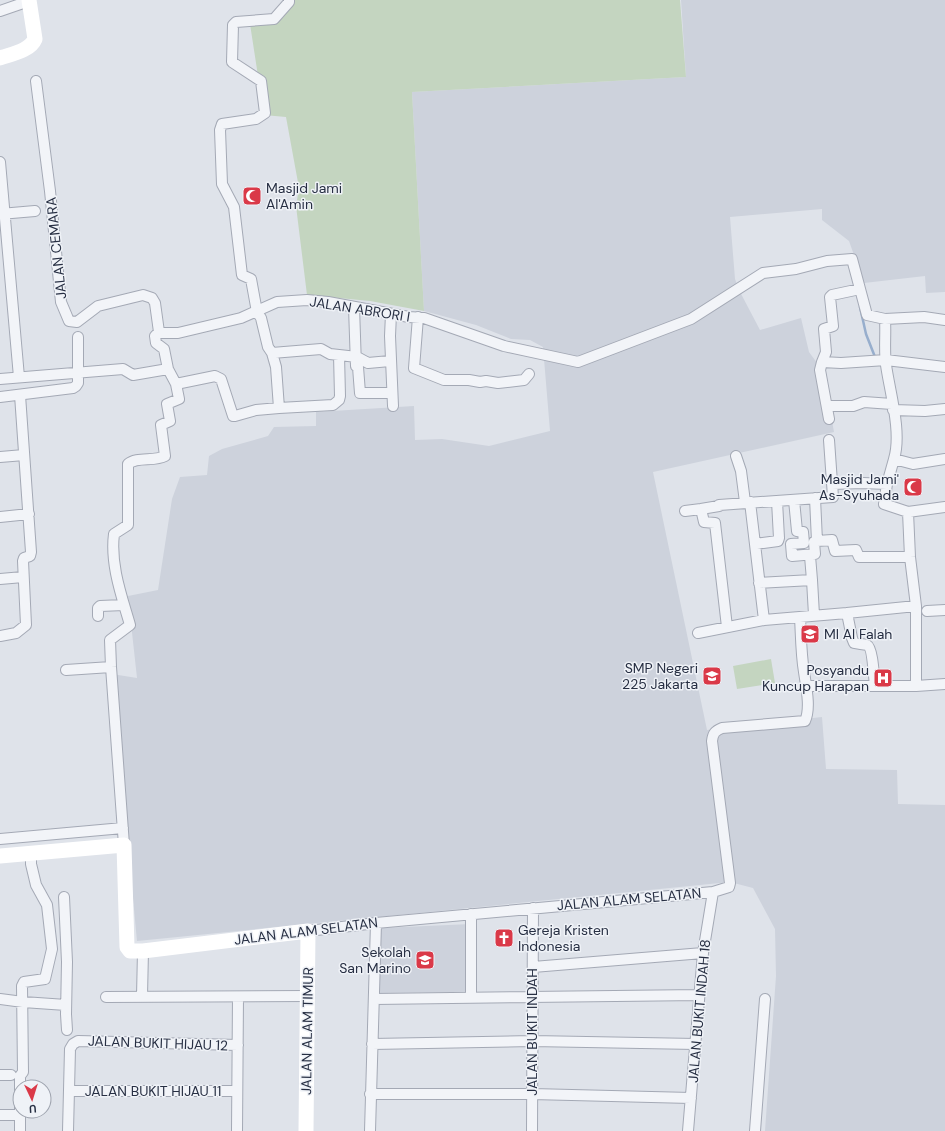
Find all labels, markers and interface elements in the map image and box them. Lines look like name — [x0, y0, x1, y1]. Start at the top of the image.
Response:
place label: Masjid Jami Al'Amin — [266, 179, 342, 213]
mosque icon: Masjid Jami Al'Amin — [241, 185, 263, 207]
street label: JALAN CEMARA — [42, 196, 70, 300]
street label: JALAN ABRORI I — [308, 292, 412, 326]
place label: Masjid Jami' As-Syuhada — [819, 470, 899, 504]
mosque icon: Masjid Jami' As-Syuhada — [902, 476, 924, 498]
school or university icon: MI Al Falah — [799, 623, 821, 645]
place label: MI Al Falah — [824, 625, 892, 643]
place label: SMP Negeri 225 Jakarta — [622, 659, 698, 693]
place label: Posyandu Kuncup Harapan — [762, 661, 869, 695]
school or university icon: SMP Negeri 225 Jakarta — [701, 665, 723, 687]
hospital icon: Posyandu Kuncup Harapan — [872, 667, 894, 689]
street label: JALAN ALAM SELATAN — [556, 884, 702, 914]
street label: JALAN ALAM SELATAN — [233, 913, 379, 949]
place label: Gereja Kristen Indonesia — [518, 921, 609, 955]
church icon: Gereja Kristen Indonesia — [493, 927, 515, 949]
street label: JALAN BUKIT INDAH 18 — [684, 939, 714, 1083]
place label: Sekolah San Marino — [339, 943, 411, 977]
school or university icon: Sekolah San Marino — [414, 949, 436, 971]
street label: JALAN ALAM TIMUR — [297, 967, 317, 1095]
street label: JALAN BUKIT INDAH — [523, 968, 541, 1096]
street label: JALAN BUKIT HIJAU 12 — [88, 1032, 228, 1054]
north arrow — [12, 1079, 52, 1119]
street label: JALAN BUKIT HIJAU 11 — [85, 1082, 221, 1100]
text: U — [28, 1102, 37, 1116]

